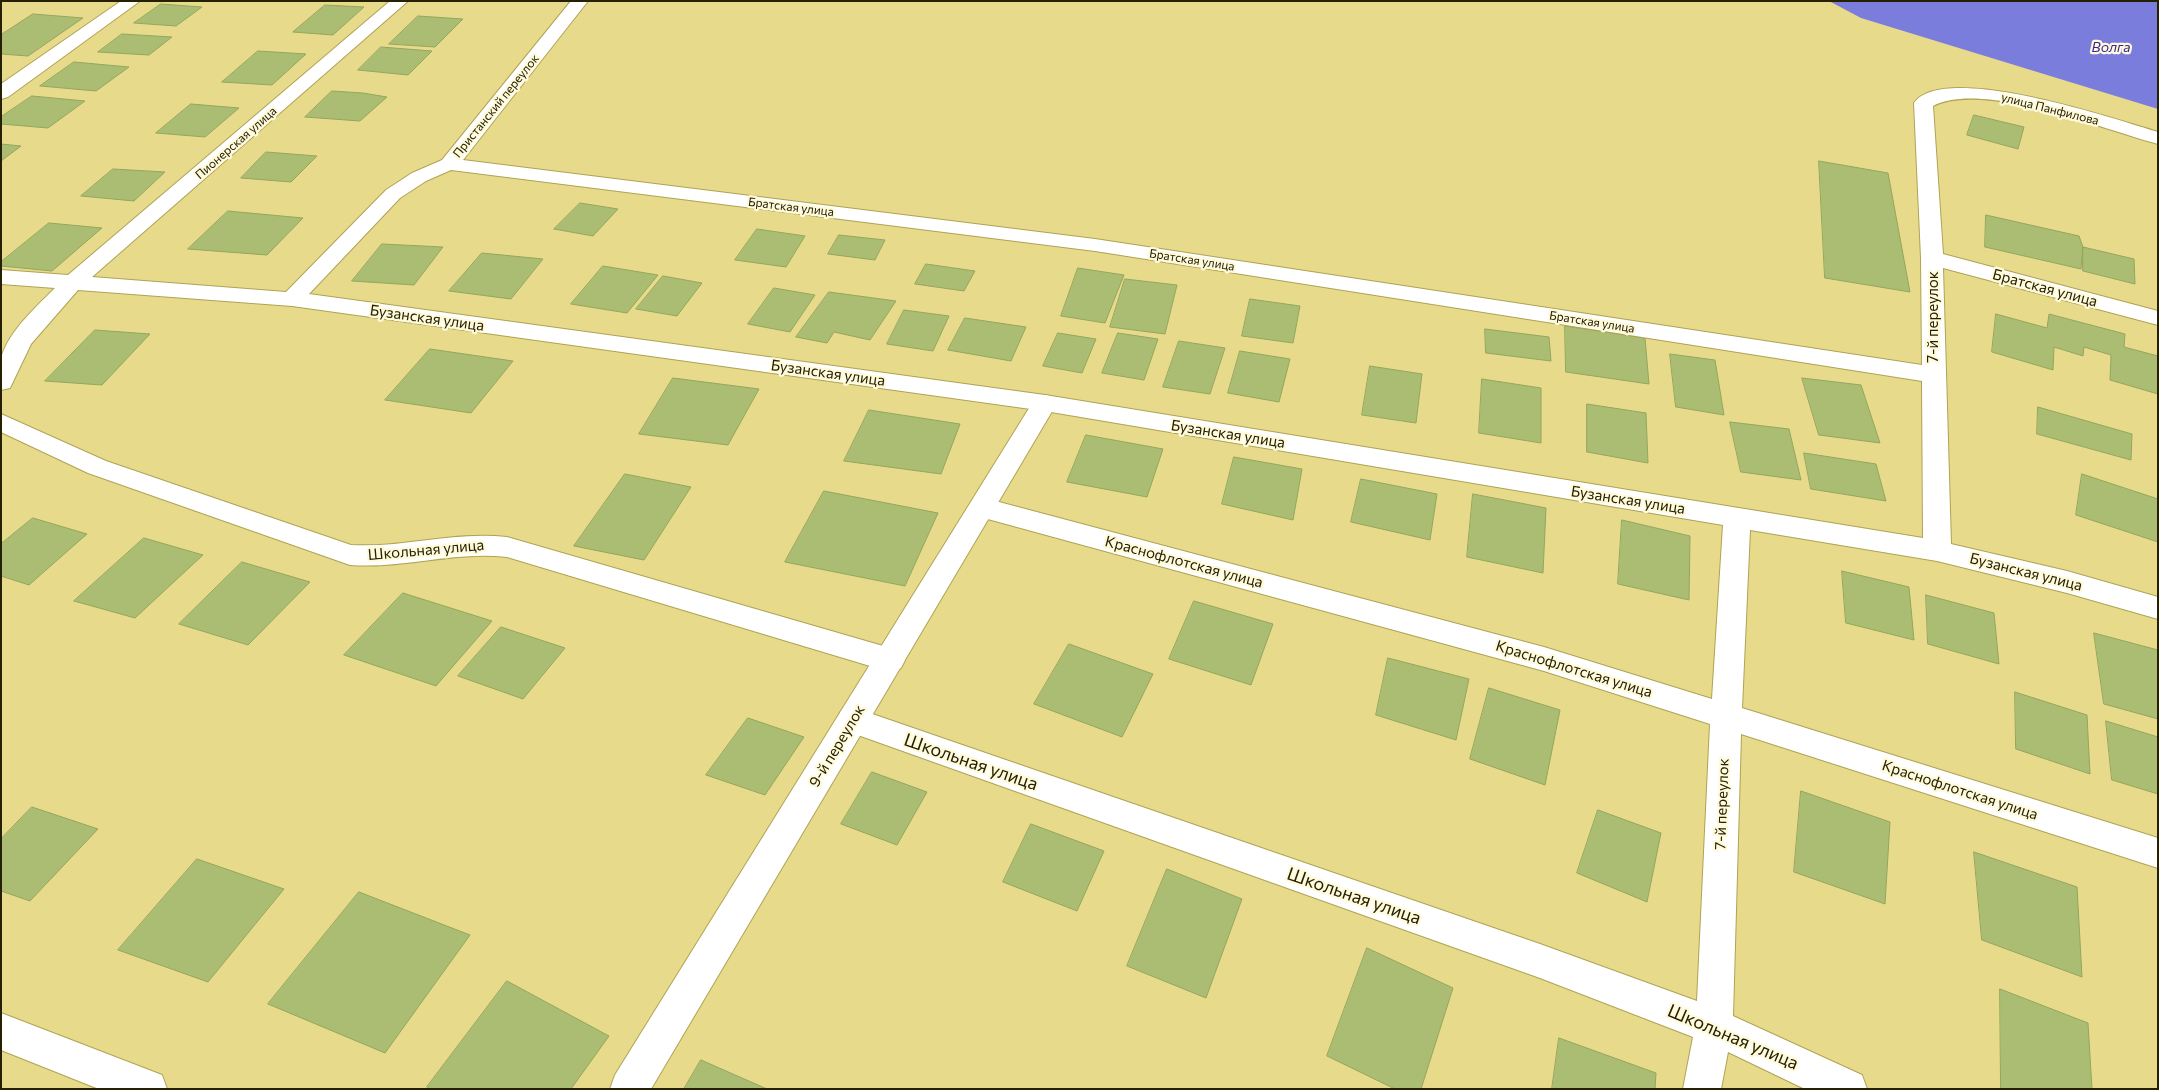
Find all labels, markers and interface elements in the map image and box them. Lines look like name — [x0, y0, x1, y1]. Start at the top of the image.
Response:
water label: Волга — [2092, 39, 2130, 55]
street label: Пристанский переулок — [450, 51, 542, 161]
street label: улица Панфилова — [2000, 90, 2100, 128]
street label: Пионерская улица — [192, 104, 280, 182]
street label: Братская улица — [747, 195, 835, 219]
street label: Братская улица — [1148, 246, 1236, 274]
street label: Братская улица — [1991, 265, 2099, 311]
street label: 7-й переулок — [1924, 271, 1942, 363]
street label: Бузанская улица — [369, 301, 485, 335]
street label: Братская улица — [1548, 308, 1636, 336]
street label: Бузанская улица — [770, 356, 886, 390]
street label: Бузанская улица — [1170, 416, 1286, 452]
street label: Бузанская улица — [1570, 482, 1686, 518]
street label: Краснофлотская улица — [1103, 532, 1265, 592]
street label: Школьная улица — [367, 536, 485, 564]
street label: Бузанская улица — [1968, 549, 2084, 595]
street label: Краснофлотская улица — [1494, 637, 1654, 701]
street label: 9-й переулок — [805, 702, 869, 790]
street label: Школьная улица — [901, 729, 1041, 795]
street label: Краснофлотская улица — [1880, 756, 2040, 824]
street label: 7-й переулок — [1711, 758, 1733, 850]
street label: Школьная улица — [1284, 863, 1424, 929]
street label: Школьная улица — [1664, 1000, 1802, 1074]

